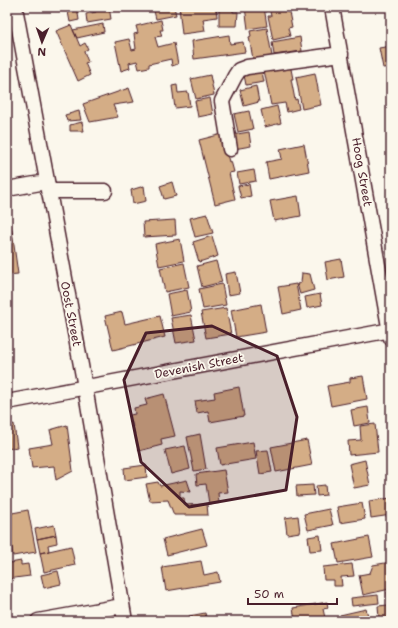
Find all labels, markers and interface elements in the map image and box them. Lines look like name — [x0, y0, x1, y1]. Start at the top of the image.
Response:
north arrow — [22, 22, 62, 62]
text: N — [37, 44, 46, 59]
street label: Hoog Street — [348, 136, 376, 208]
street label: Oost Street — [57, 280, 85, 348]
street label: Devenish Street — [153, 350, 245, 382]
scale bar — [248, 580, 337, 606]
text: 50 m — [254, 586, 284, 602]

